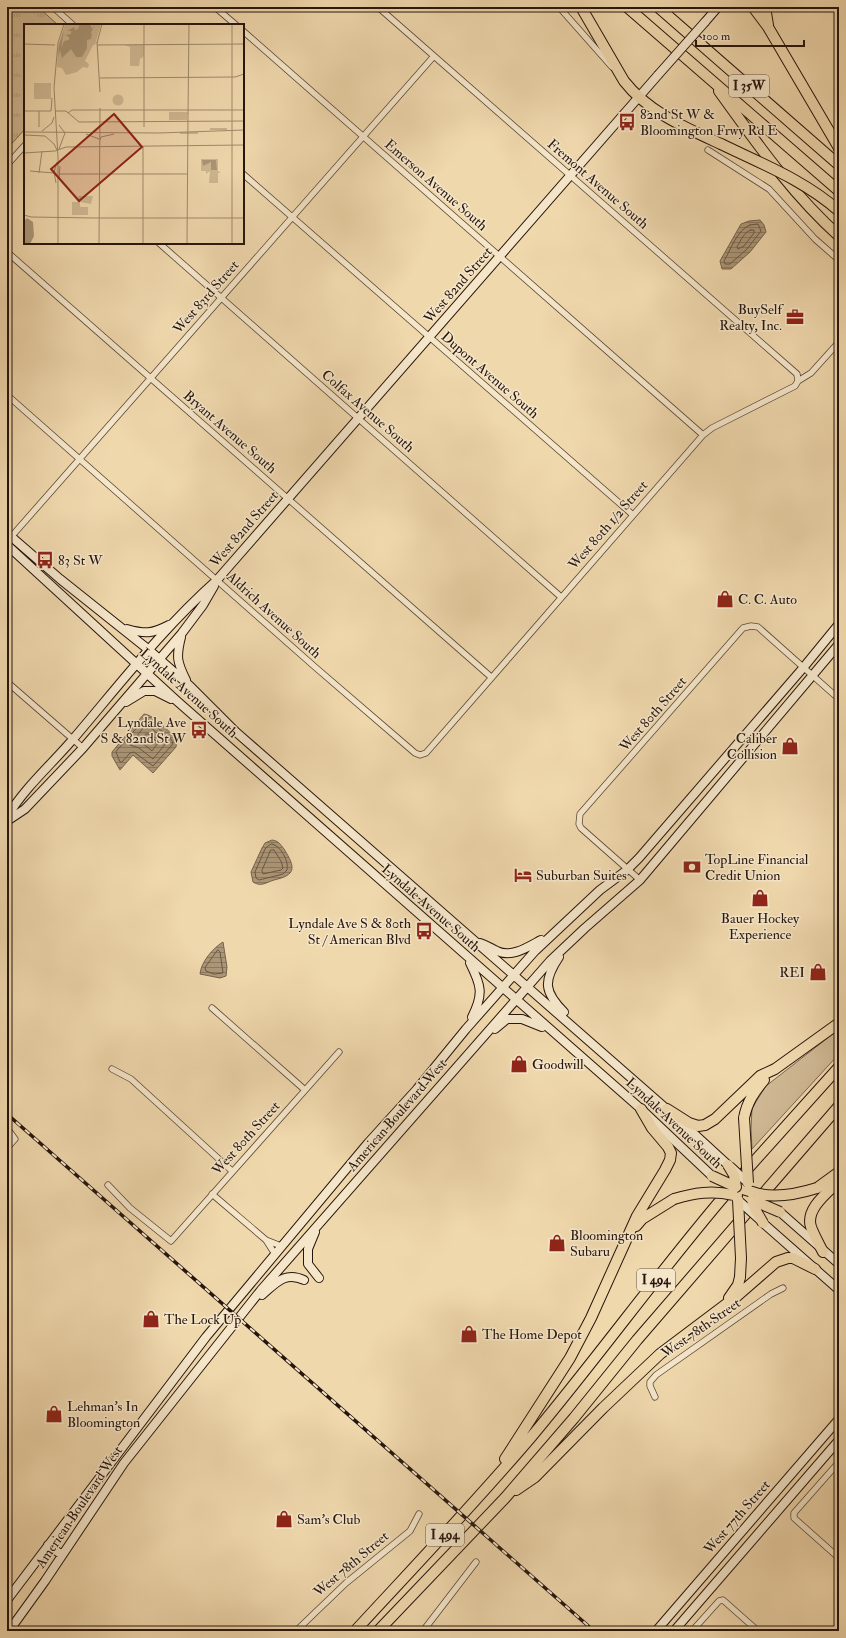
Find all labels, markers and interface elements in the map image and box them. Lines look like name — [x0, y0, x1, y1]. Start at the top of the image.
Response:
scale bar — [696, 22, 804, 48]
inset map — [24, 24, 244, 244]
text: 100 m — [702, 29, 731, 44]
road number: I 35W — [729, 75, 769, 97]
place label: 82nd St W & Bloomington Frwy Rd E — [640, 106, 777, 140]
bus stop icon: 82nd St W & Bloomington Frwy Rd E — [617, 112, 637, 132]
street label: Fremont Avenue South — [544, 135, 653, 233]
street label: Emerson Avenue South — [381, 136, 491, 235]
street label: West 82nd Street — [420, 243, 496, 327]
street label: West 83rd Street — [169, 256, 243, 338]
place label: BuySelf Realty, Inc. — [719, 301, 784, 335]
office icon: BuySelf Realty, Inc. — [785, 307, 805, 327]
street label: Dupont Avenue South — [437, 328, 543, 423]
street label: Colfax Avenue South — [318, 366, 418, 456]
street label: Bryant Avenue South — [179, 387, 281, 478]
street label: West 80th 1/2 Street — [564, 477, 651, 574]
street label: West 82nd Street — [206, 487, 282, 571]
bus stop icon: 83 St W — [35, 550, 55, 570]
place label: 83 St W — [58, 552, 103, 569]
street label: Aldrich Avenue South — [223, 567, 325, 662]
shop icon: C. C. Auto — [715, 589, 735, 609]
place label: C. C. Auto — [738, 591, 797, 608]
street label: Lyndale Avenue South — [136, 645, 242, 742]
street label: West 80th Street — [615, 673, 690, 756]
place label: Lyndale Ave S & 82nd St W — [100, 714, 187, 747]
bus stop icon: Lyndale Ave S & 82nd St W — [189, 720, 209, 740]
place label: Caliber Collision — [727, 730, 778, 763]
shop icon: Caliber Collision — [780, 736, 800, 756]
place label: TopLine Financial Credit Union — [705, 851, 809, 884]
bank icon: TopLine Financial Credit Union — [682, 857, 702, 877]
street label: Lyndale Avenue South — [377, 860, 484, 957]
hotel icon: Suburban Suites — [513, 865, 533, 885]
place label: Suburban Suites — [536, 867, 627, 884]
shop icon: Bauer Hockey Experience — [750, 888, 770, 908]
place label: Bauer Hockey Experience — [721, 910, 800, 944]
place label: Lyndale Ave S & 80th St / American Blvd — [288, 915, 412, 948]
bus stop icon: Lyndale Ave S & 80th St / American Blvd — [414, 921, 434, 941]
shop icon: REI — [808, 962, 828, 982]
place label: REI — [779, 964, 805, 981]
shop icon: Goodwill — [509, 1054, 529, 1074]
street label: American Boulevard West — [343, 1055, 451, 1175]
place label: Goodwill — [532, 1056, 584, 1073]
street label: Lyndale Avenue South — [622, 1074, 726, 1173]
street label: West 80th Street — [208, 1097, 284, 1179]
place label: Bloomington Subaru — [570, 1227, 643, 1260]
shop icon: Bloomington Subaru — [547, 1233, 567, 1253]
road number: I 494 — [637, 1269, 675, 1291]
street label: West 78th Street — [657, 1294, 744, 1362]
shop icon: The Lock Up — [141, 1309, 161, 1329]
place label: The Lock Up — [164, 1311, 241, 1329]
shop icon: The Home Depot — [459, 1324, 479, 1344]
place label: The Home Depot — [482, 1326, 582, 1344]
place label: Lehman's In Bloomington — [67, 1398, 140, 1431]
shop icon: Lehman's In Bloomington — [44, 1404, 64, 1424]
street label: American Boulevard West — [31, 1442, 126, 1572]
street label: West 77th Street — [700, 1476, 774, 1558]
shop icon: Sam's Club — [274, 1509, 294, 1529]
place label: Sam's Club — [297, 1511, 360, 1528]
road number: I 494 — [426, 1524, 464, 1546]
street label: West 78th Street — [309, 1527, 392, 1601]

